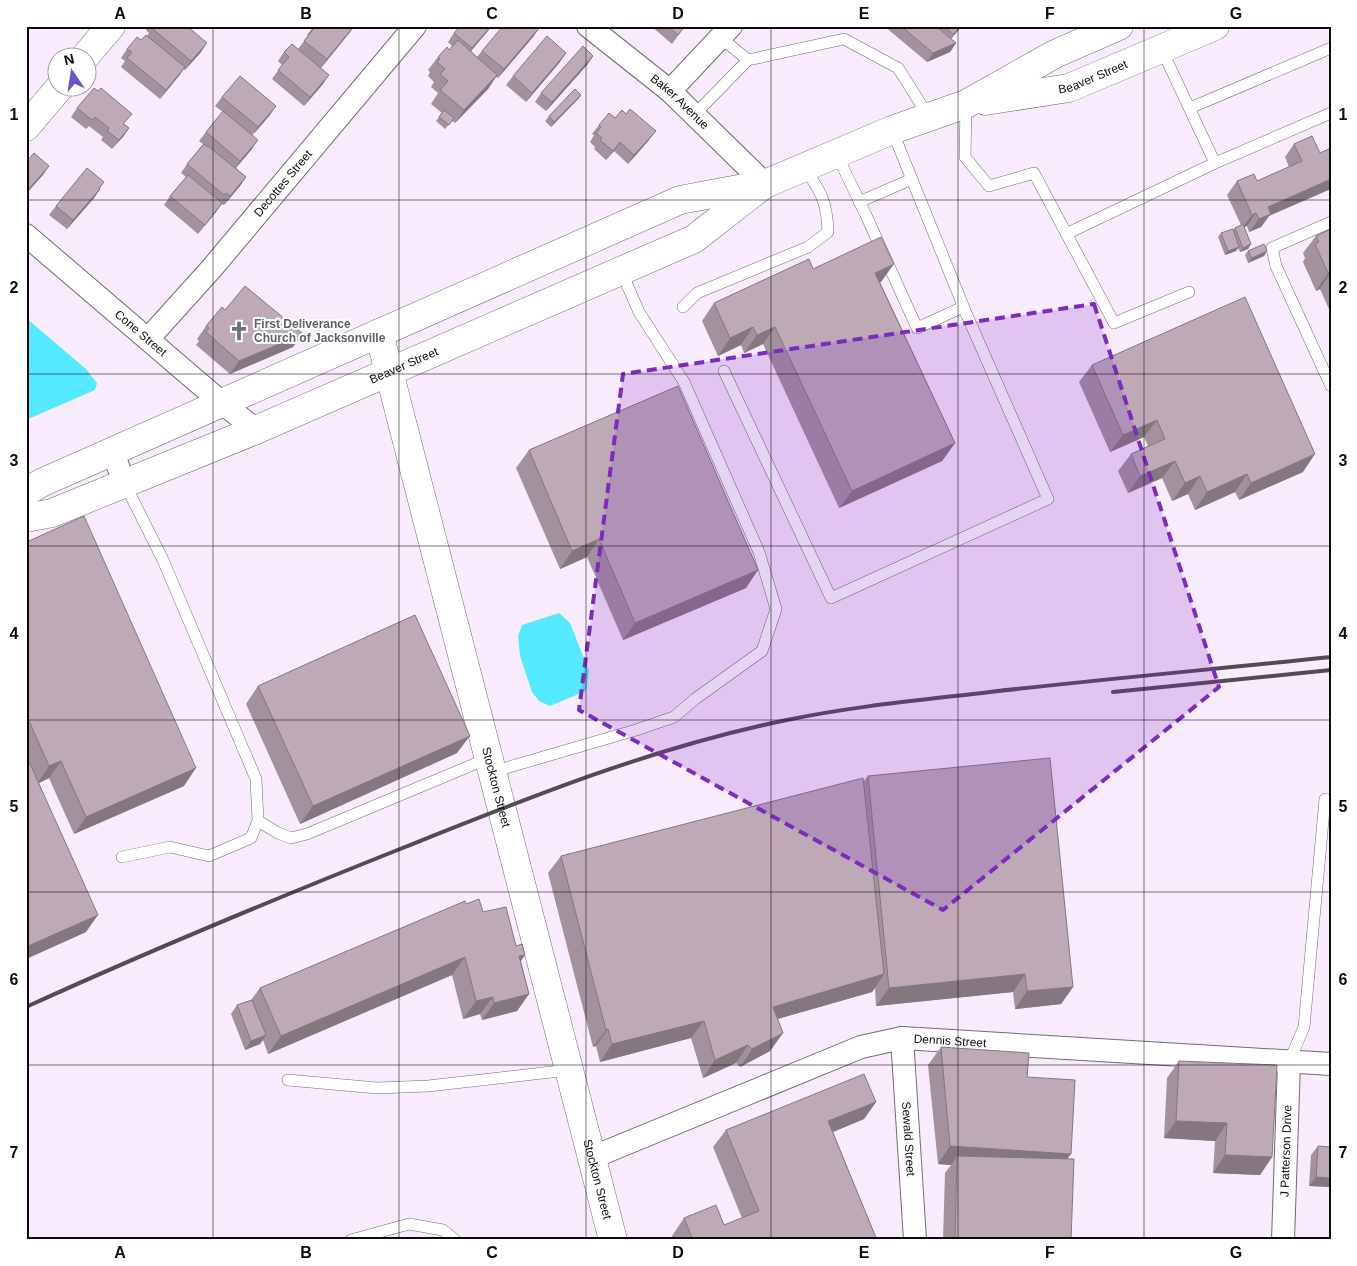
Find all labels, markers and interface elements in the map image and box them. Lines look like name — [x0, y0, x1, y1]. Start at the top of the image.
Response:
text: A — [114, 5, 126, 22]
text: B — [300, 5, 312, 22]
text: C — [486, 5, 498, 22]
text: D — [672, 5, 684, 22]
text: E — [859, 5, 870, 22]
text: F — [1045, 5, 1055, 22]
text: G — [1230, 5, 1242, 22]
north arrow — [48, 48, 98, 98]
text: N — [62, 50, 76, 68]
street label: Beaver Street — [1057, 57, 1130, 97]
street label: Baker Avenue — [648, 71, 712, 132]
text: 1 — [10, 106, 19, 123]
text: 1 — [1339, 106, 1348, 123]
street label: Decottes Street — [251, 147, 315, 220]
text: 2 — [10, 279, 19, 296]
text: 2 — [1339, 279, 1348, 296]
street label: Cone Street — [112, 307, 170, 360]
place label: First Deliverance Church of Jacksonville — [254, 317, 386, 345]
church icon: First Deliverance Church of Jacksonville — [228, 320, 250, 342]
street label: Beaver Street — [367, 344, 441, 387]
text: 3 — [10, 452, 19, 469]
text: 3 — [1339, 452, 1348, 469]
text: 4 — [10, 625, 19, 642]
text: 4 — [1339, 625, 1348, 642]
street label: Stockton Street — [479, 746, 513, 829]
text: 5 — [10, 798, 19, 815]
text: 5 — [1339, 798, 1348, 815]
text: 6 — [10, 971, 19, 988]
text: 6 — [1339, 971, 1348, 988]
street label: Dennis Street — [913, 1032, 987, 1050]
street label: Sewald Street — [899, 1101, 918, 1177]
street label: J Patterson Drive — [1277, 1104, 1295, 1197]
street label: Stockton Street — [580, 1138, 615, 1221]
text: 7 — [10, 1144, 19, 1161]
text: 7 — [1339, 1144, 1348, 1161]
text: A — [114, 1244, 126, 1261]
text: B — [300, 1244, 312, 1261]
text: C — [486, 1244, 498, 1261]
text: D — [672, 1244, 684, 1261]
text: E — [859, 1244, 870, 1261]
text: F — [1045, 1244, 1055, 1261]
text: G — [1230, 1244, 1242, 1261]

